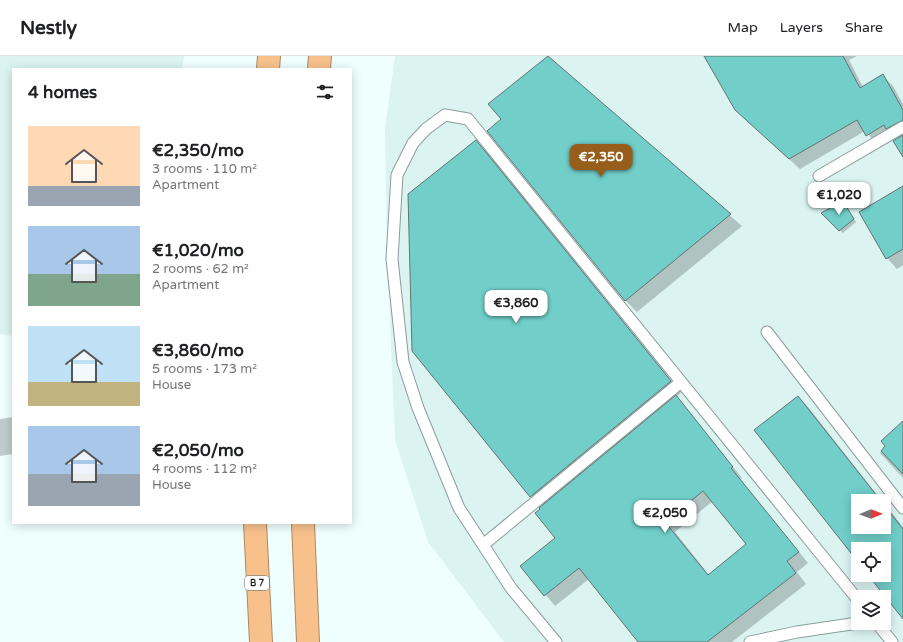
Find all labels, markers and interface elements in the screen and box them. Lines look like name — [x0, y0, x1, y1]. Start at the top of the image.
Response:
text: Nestly — [20, 17, 77, 39]
text: Map — [728, 19, 758, 36]
text: Layers — [780, 19, 823, 36]
text: Share — [845, 19, 883, 36]
icon: filters — [314, 81, 336, 103]
text: 4 homes — [28, 82, 97, 103]
text: €2,350/mo — [152, 140, 244, 161]
icon: home — [60, 142, 108, 190]
pin: €2,350 — [568, 144, 634, 178]
text: €2,350 — [579, 149, 623, 165]
text: 3 rooms · 110 m² — [152, 161, 257, 177]
text: Apartment — [152, 177, 219, 193]
pin: €1,020 — [806, 182, 872, 216]
text: €1,020 — [817, 187, 861, 203]
text: €1,020/mo — [152, 240, 244, 261]
icon: home — [60, 242, 108, 290]
text: 2 rooms · 62 m² — [152, 261, 249, 277]
text: Apartment — [152, 277, 219, 293]
pin: €3,860 — [483, 290, 549, 324]
text: €3,860 — [494, 295, 538, 311]
text: €3,860/mo — [152, 340, 244, 361]
icon: home — [60, 342, 108, 390]
text: 5 rooms · 173 m² — [152, 361, 257, 377]
text: House — [152, 377, 191, 393]
text: €2,050/mo — [152, 440, 244, 461]
icon: home — [60, 442, 108, 490]
text: 4 rooms · 112 m² — [152, 461, 257, 477]
text: House — [152, 477, 191, 493]
north arrow — [851, 494, 891, 534]
map controls — [851, 494, 891, 630]
pin: €2,050 — [632, 500, 698, 534]
text: €2,050 — [643, 505, 687, 521]
button: locate — [851, 542, 891, 582]
road number: B 7 — [245, 576, 269, 590]
button: layers — [851, 590, 891, 630]

